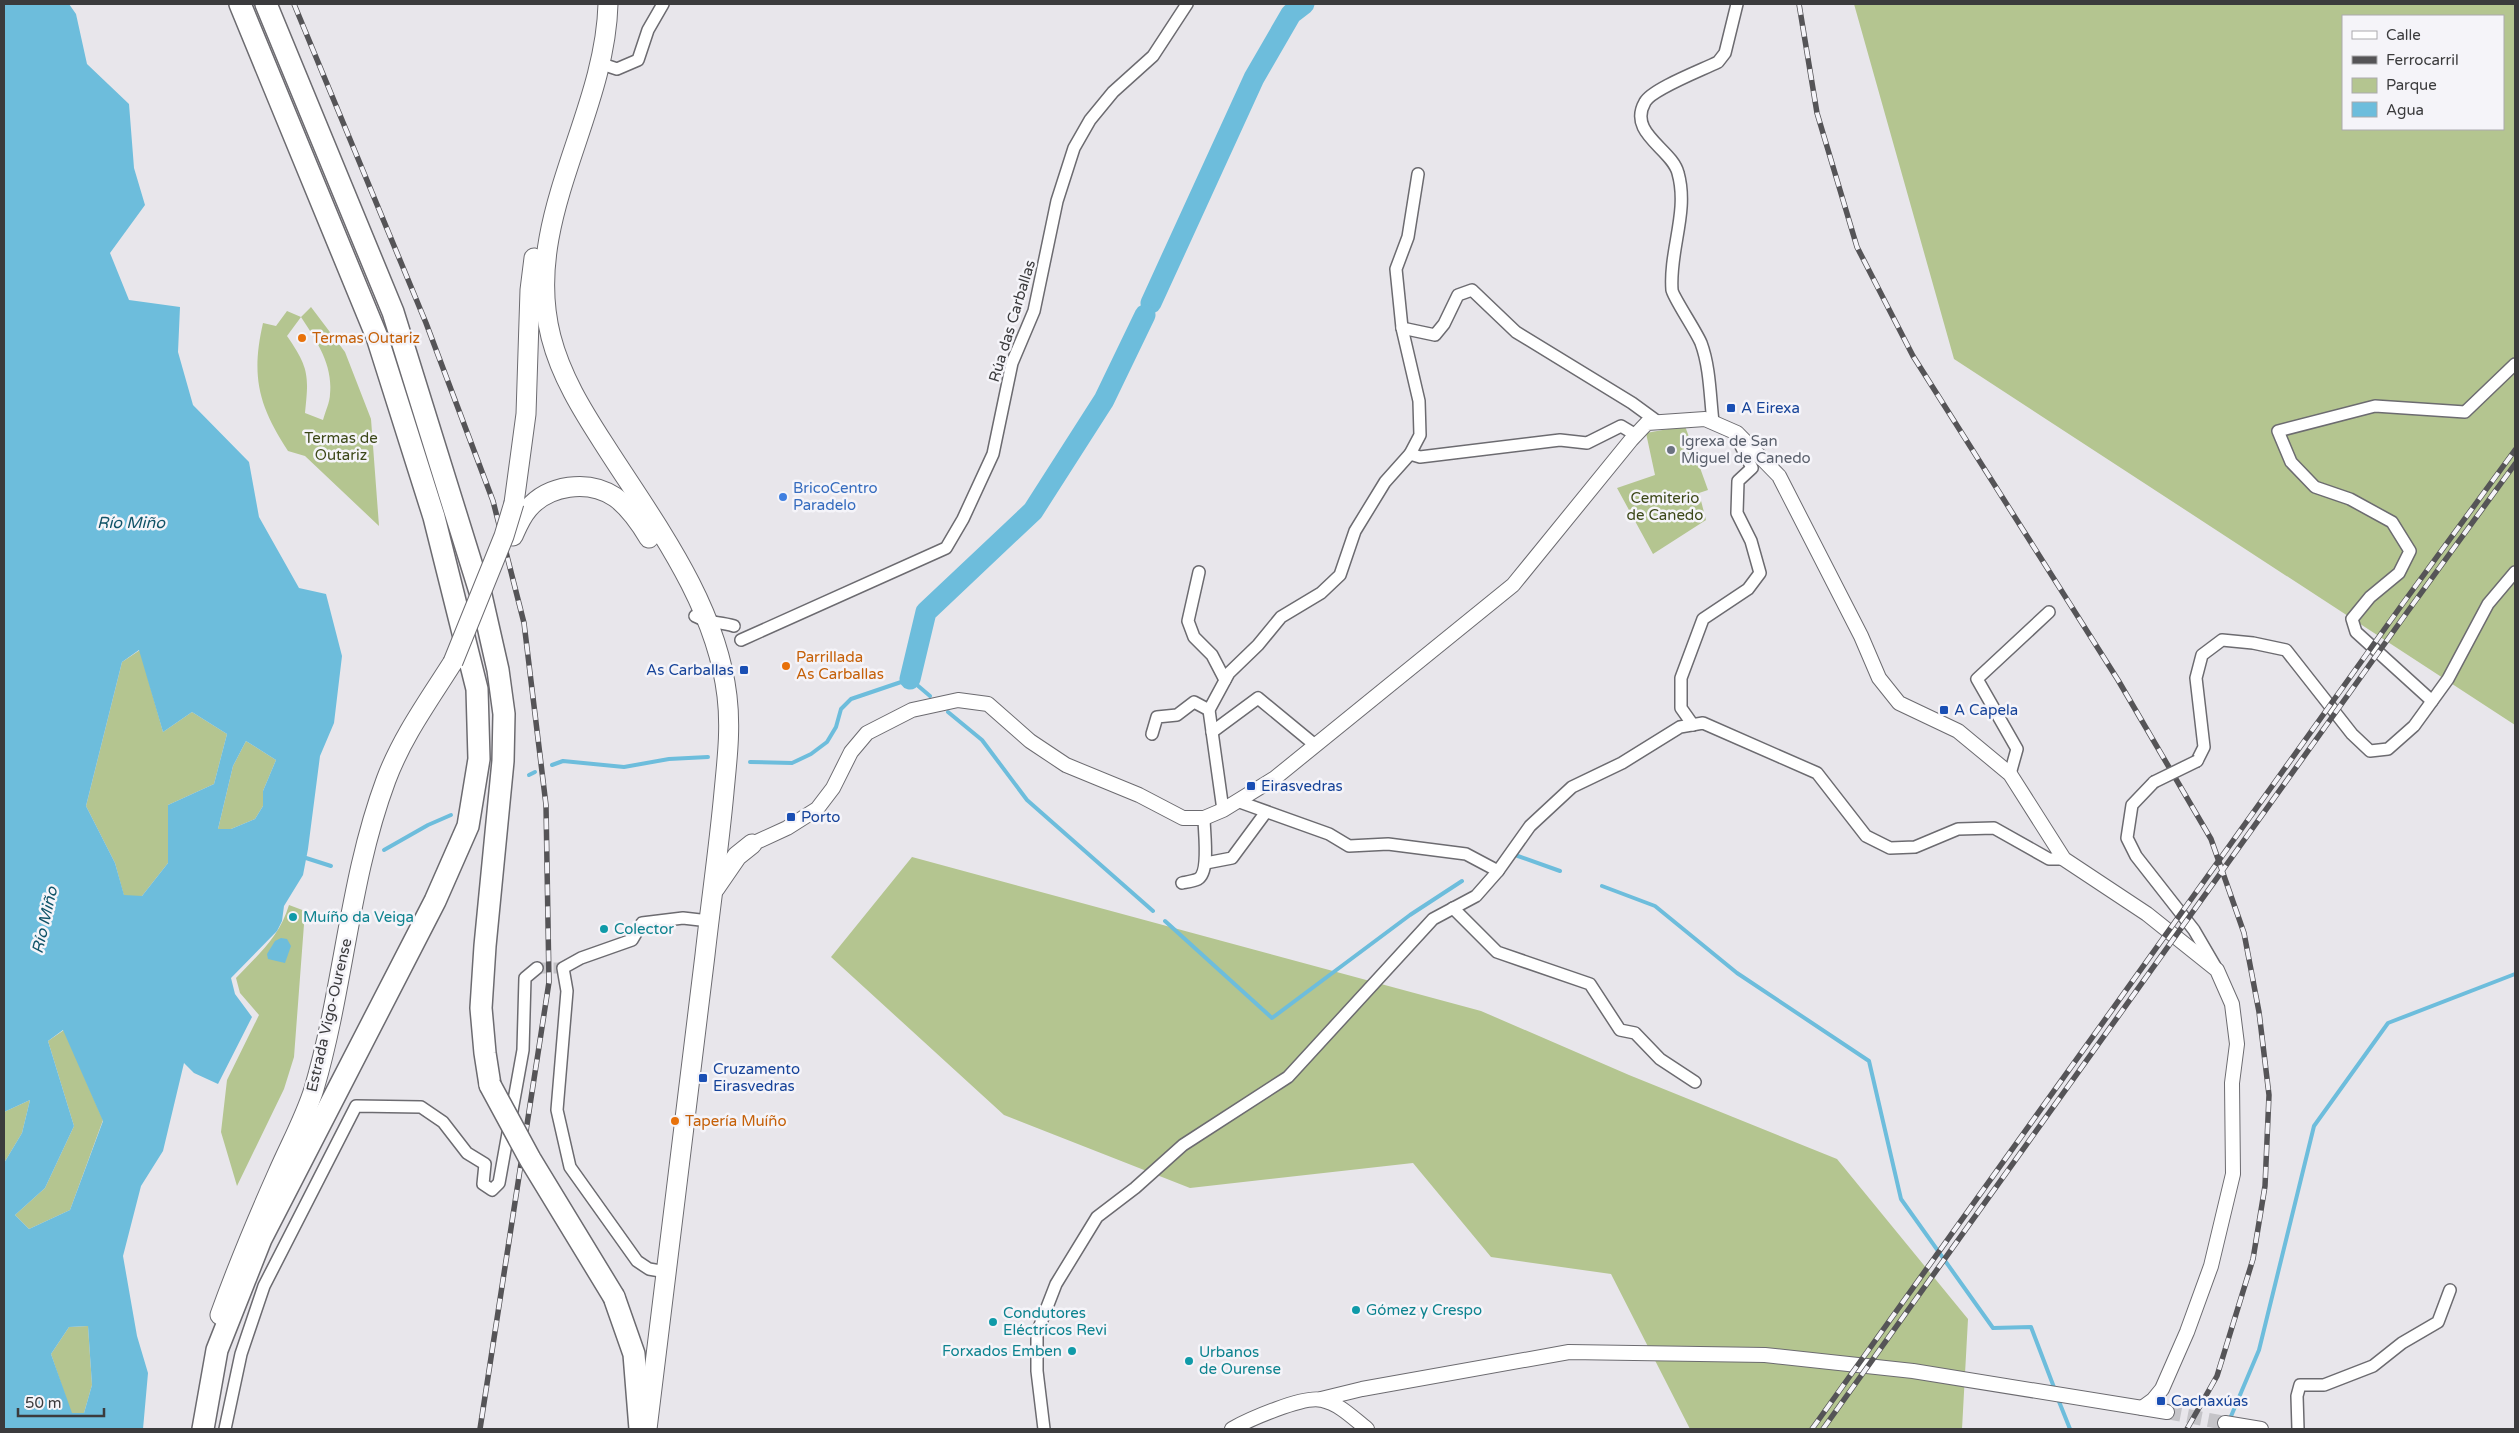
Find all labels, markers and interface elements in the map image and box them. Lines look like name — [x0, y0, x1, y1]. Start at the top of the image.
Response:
legend — [2342, 15, 2504, 130]
text: Calle — [2386, 26, 2421, 44]
text: Ferrocarril — [2386, 51, 2459, 69]
text: Parque — [2386, 76, 2437, 94]
text: Agua — [2386, 101, 2424, 119]
street label: Rúa das Carballas — [985, 258, 1039, 384]
place label: Termas Outariz — [312, 329, 420, 347]
marker: Termas Outariz — [296, 332, 308, 344]
place label: A Eirexa — [1741, 399, 1800, 417]
marker: A Eirexa — [1725, 402, 1737, 414]
park label: Termas de Outariz — [304, 429, 378, 464]
place label: Igrexa de San Miguel de Canedo — [1681, 432, 1811, 467]
marker: Igrexa de San Miguel de Canedo — [1665, 444, 1677, 456]
place label: BricoCentro Paradelo — [793, 479, 878, 514]
park label: Cemiterio de Canedo — [1627, 489, 1703, 524]
marker: BricoCentro Paradelo — [777, 491, 789, 503]
water label: Río Miño — [97, 513, 166, 533]
place label: Parrillada As Carballas — [796, 648, 884, 683]
marker: Parrillada As Carballas — [780, 660, 792, 672]
place label: As Carballas — [646, 661, 734, 679]
marker: As Carballas — [738, 664, 750, 676]
place label: A Capela — [1954, 701, 2018, 719]
marker: A Capela — [1938, 704, 1950, 716]
place label: Eirasvedras — [1261, 777, 1343, 795]
marker: Eirasvedras — [1245, 780, 1257, 792]
place label: Porto — [801, 808, 840, 826]
marker: Porto — [785, 811, 797, 823]
water label: Río Miño — [28, 884, 63, 956]
place label: Muíño da Veiga — [303, 908, 414, 926]
marker: Muíño da Veiga — [287, 911, 299, 923]
place label: Colector — [614, 920, 674, 938]
marker: Colector — [598, 923, 610, 935]
street label: Estrada Vigo-Ourense — [303, 936, 355, 1094]
place label: Cruzamento Eirasvedras — [713, 1060, 800, 1095]
marker: Cruzamento Eirasvedras — [697, 1072, 709, 1084]
place label: Tapería Muíño — [685, 1112, 787, 1130]
marker: Tapería Muíño — [669, 1115, 681, 1127]
place label: Gómez y Crespo — [1366, 1301, 1482, 1319]
place label: Condutores Eléctricos Revi — [1003, 1304, 1107, 1339]
marker: Gómez y Crespo — [1350, 1304, 1362, 1316]
marker: Condutores Eléctricos Revi — [987, 1316, 999, 1328]
place label: Forxados Emben — [942, 1342, 1062, 1360]
place label: Urbanos de Ourense — [1199, 1343, 1281, 1378]
marker: Forxados Emben — [1066, 1345, 1078, 1357]
marker: Urbanos de Ourense — [1183, 1355, 1195, 1367]
scale bar — [18, 1386, 104, 1418]
place label: Cachaxúas — [2171, 1392, 2248, 1410]
text: 50 m — [25, 1394, 62, 1412]
marker: Cachaxúas — [2155, 1395, 2167, 1407]

